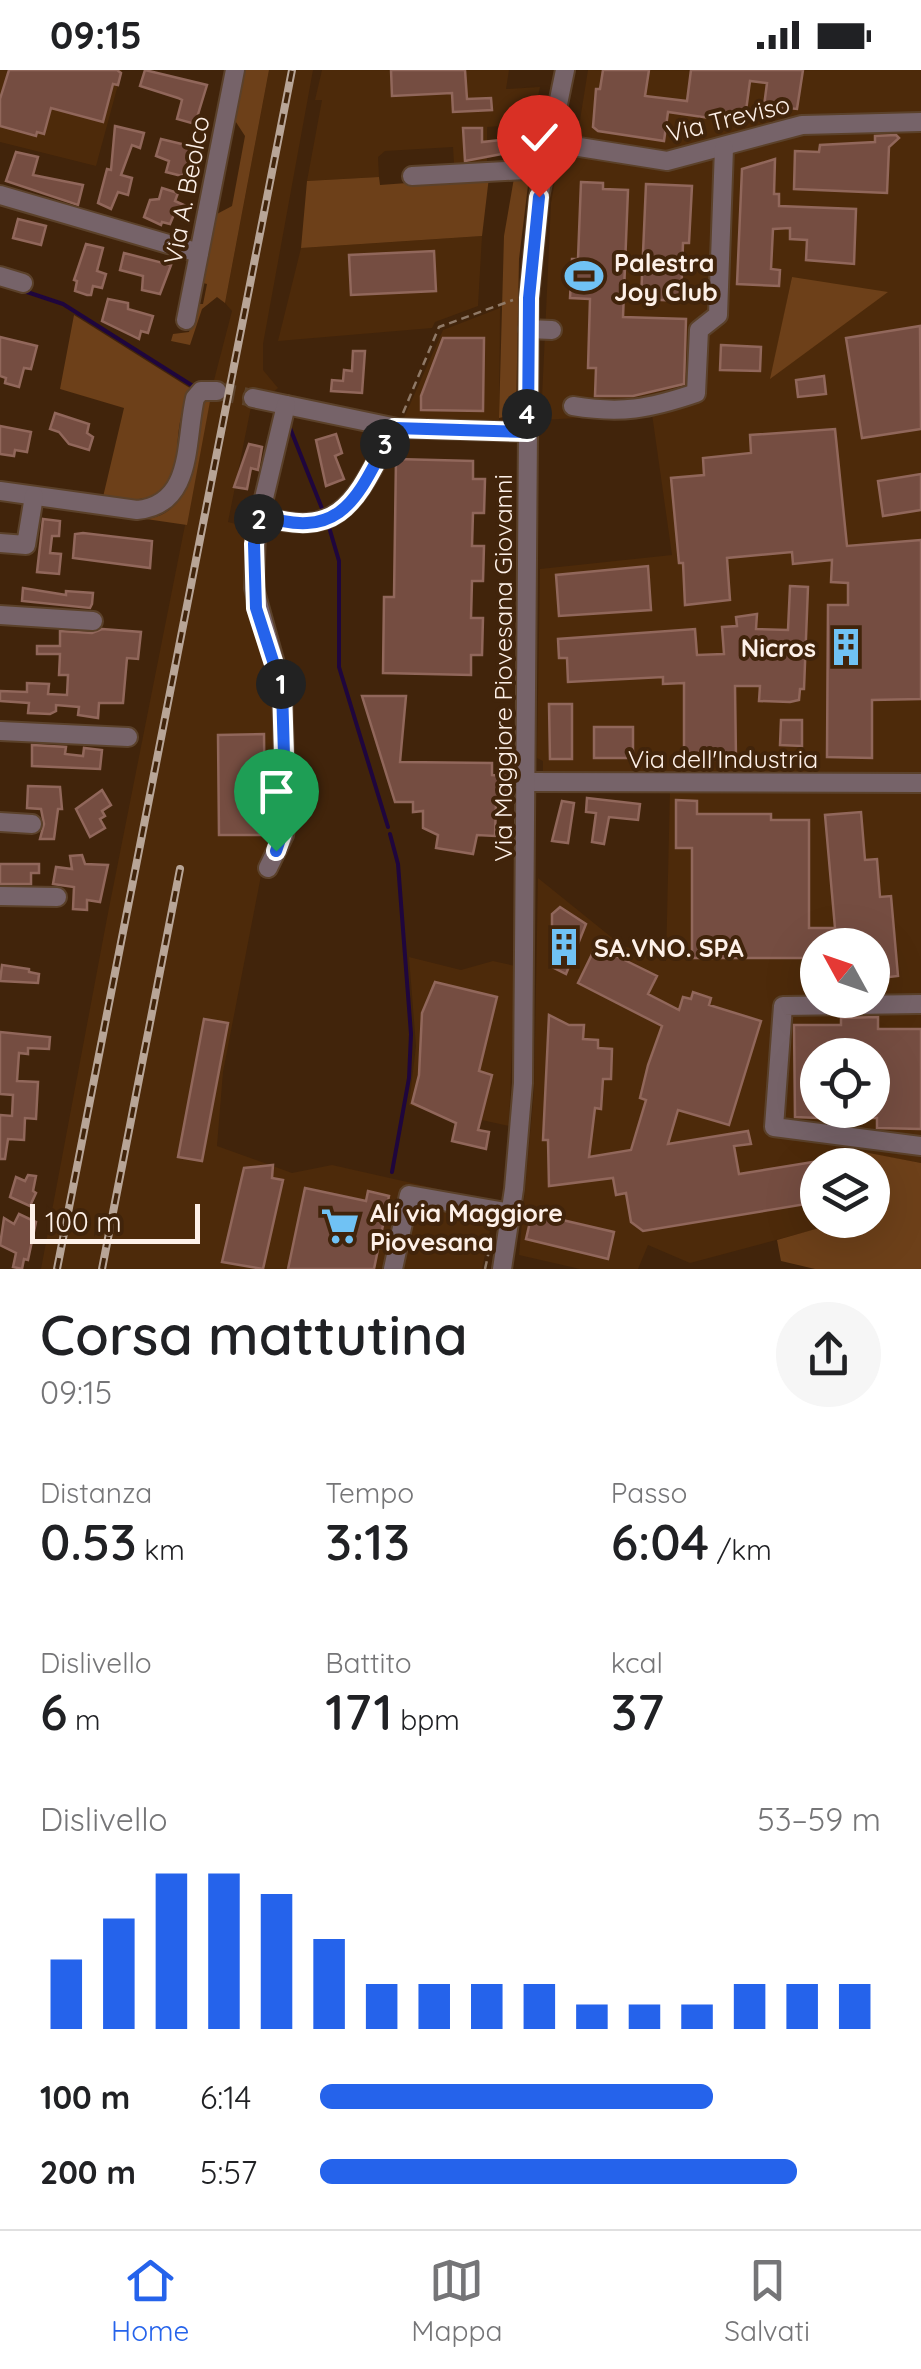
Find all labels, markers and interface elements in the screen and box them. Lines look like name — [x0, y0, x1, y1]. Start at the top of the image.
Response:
text: 09:15 — [50, 11, 142, 59]
street label: Via Treviso — [663, 88, 793, 148]
pin — [497, 95, 582, 198]
icon: check — [512, 110, 567, 165]
street label: Via A. Beolco — [156, 113, 216, 267]
place label: Palestra Joy Club — [614, 247, 718, 307]
sports icon: Palestra Joy Club — [563, 255, 605, 297]
pin: 4 — [502, 389, 552, 439]
text: 4 — [519, 396, 535, 431]
pin: 3 — [360, 419, 410, 469]
text: 3 — [377, 426, 393, 461]
street label: Via Maggiore Piovesana Giovanni — [487, 474, 518, 862]
pin: 2 — [234, 494, 284, 544]
text: 2 — [251, 501, 267, 536]
building icon: Nicros — [825, 626, 867, 668]
place label: Nicros — [741, 632, 816, 663]
pin: 1 — [256, 659, 306, 709]
text: 1 — [276, 666, 286, 701]
street label: Via dell'Industria — [628, 743, 818, 774]
pin — [234, 749, 319, 852]
icon: arrive — [249, 764, 304, 819]
building icon: SA.VNO. SPA — [543, 926, 585, 968]
north arrow — [800, 928, 890, 1018]
map controls — [800, 928, 890, 1238]
place label: SA.VNO. SPA — [594, 932, 744, 963]
button: locate — [800, 1038, 890, 1128]
button: layers — [800, 1148, 890, 1238]
place label: Alí via Maggiore Piovesana — [370, 1197, 563, 1257]
scale bar — [30, 1199, 200, 1244]
text: 100 m — [45, 1204, 122, 1239]
supermarket icon: Alí via Maggiore Piovesana — [319, 1205, 361, 1247]
text: Corsa mattutina — [40, 1300, 468, 1369]
button: share — [776, 1302, 881, 1407]
text: 09:15 — [40, 1372, 112, 1412]
text: Distanza — [40, 1475, 152, 1510]
text: Tempo — [325, 1475, 414, 1510]
text: Passo — [611, 1475, 687, 1510]
text: 0.53 — [40, 1510, 137, 1573]
text: 3:13 — [325, 1510, 410, 1573]
text: 6:04 — [611, 1510, 709, 1573]
text: km — [137, 1532, 185, 1567]
text: /km — [709, 1532, 772, 1567]
text: Dislivello — [40, 1645, 152, 1680]
text: Battito — [325, 1645, 412, 1680]
text: kcal — [611, 1645, 663, 1680]
text: 6 — [40, 1680, 67, 1743]
text: 171 — [325, 1680, 393, 1743]
text: 37 — [611, 1680, 664, 1743]
text: m — [67, 1702, 101, 1737]
text: bpm — [393, 1702, 460, 1737]
text: Dislivello — [40, 1799, 168, 1839]
text: 53–59 m — [757, 1799, 881, 1839]
text: 100 m — [40, 2077, 130, 2117]
text: 6:14 — [200, 2077, 251, 2117]
text: 200 m — [40, 2152, 136, 2192]
text: 5:57 — [200, 2152, 257, 2192]
tab: Home — [111, 2253, 189, 2348]
tab: Mappa — [411, 2253, 502, 2348]
tab: Salvati — [724, 2253, 810, 2348]

